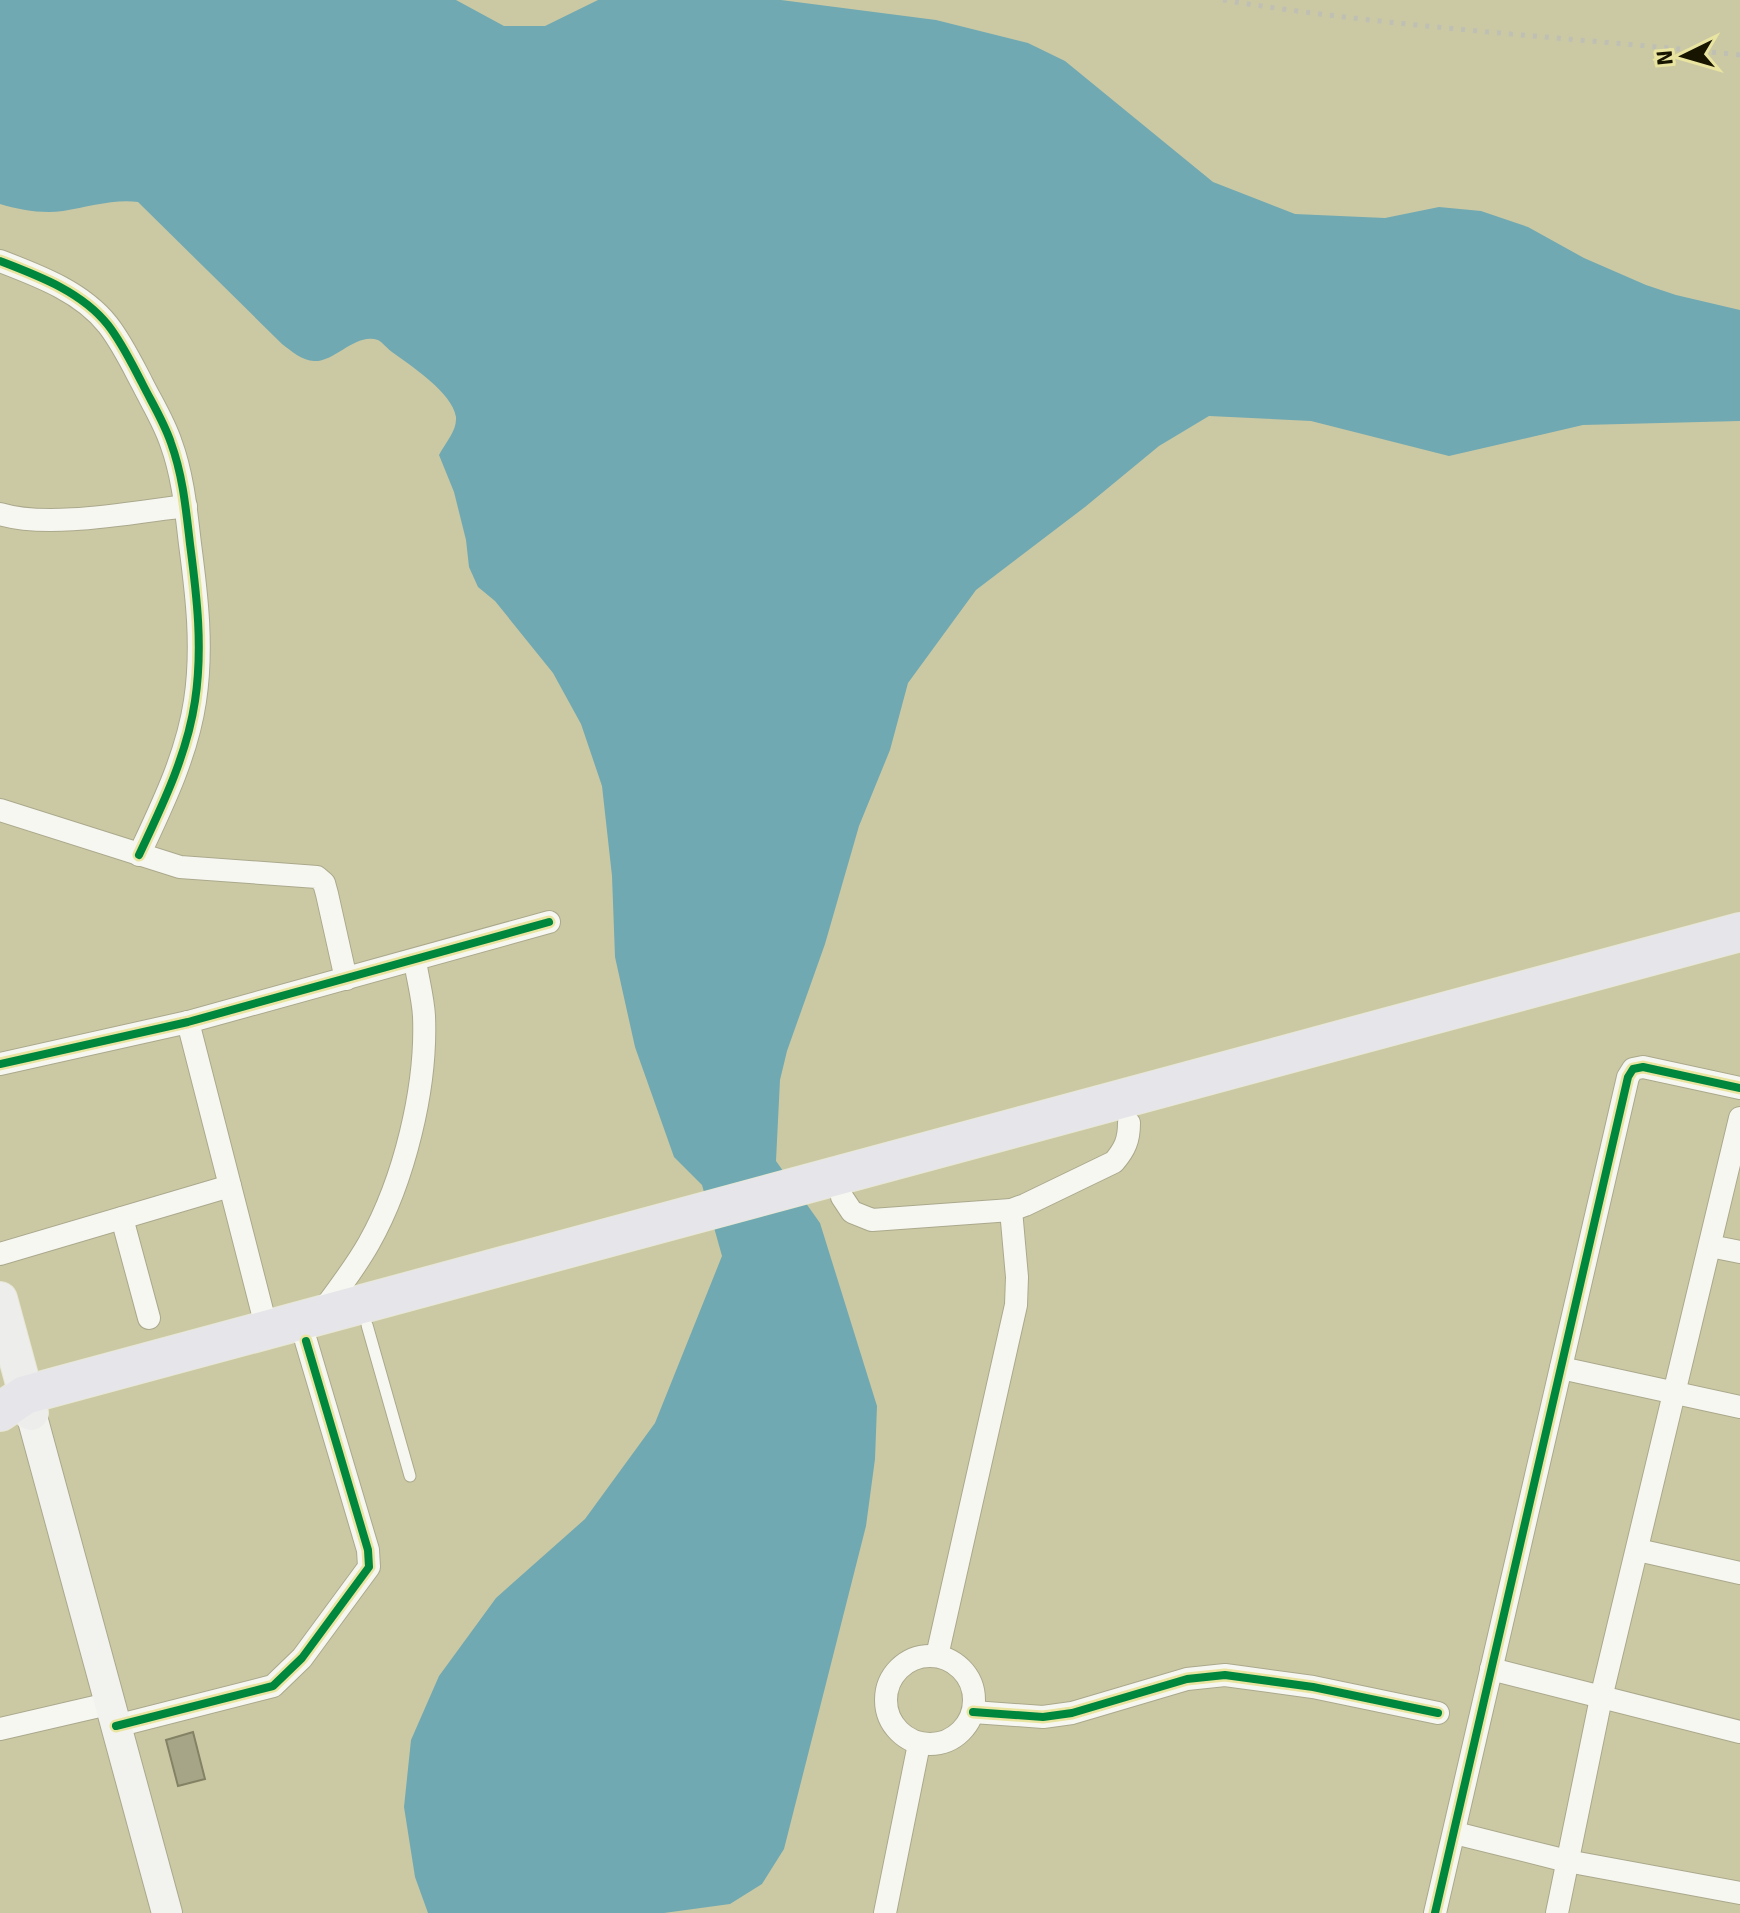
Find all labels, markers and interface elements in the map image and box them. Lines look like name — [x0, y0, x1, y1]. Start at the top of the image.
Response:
north arrow — [1644, 16, 1724, 96]
text: N — [1650, 49, 1679, 67]

